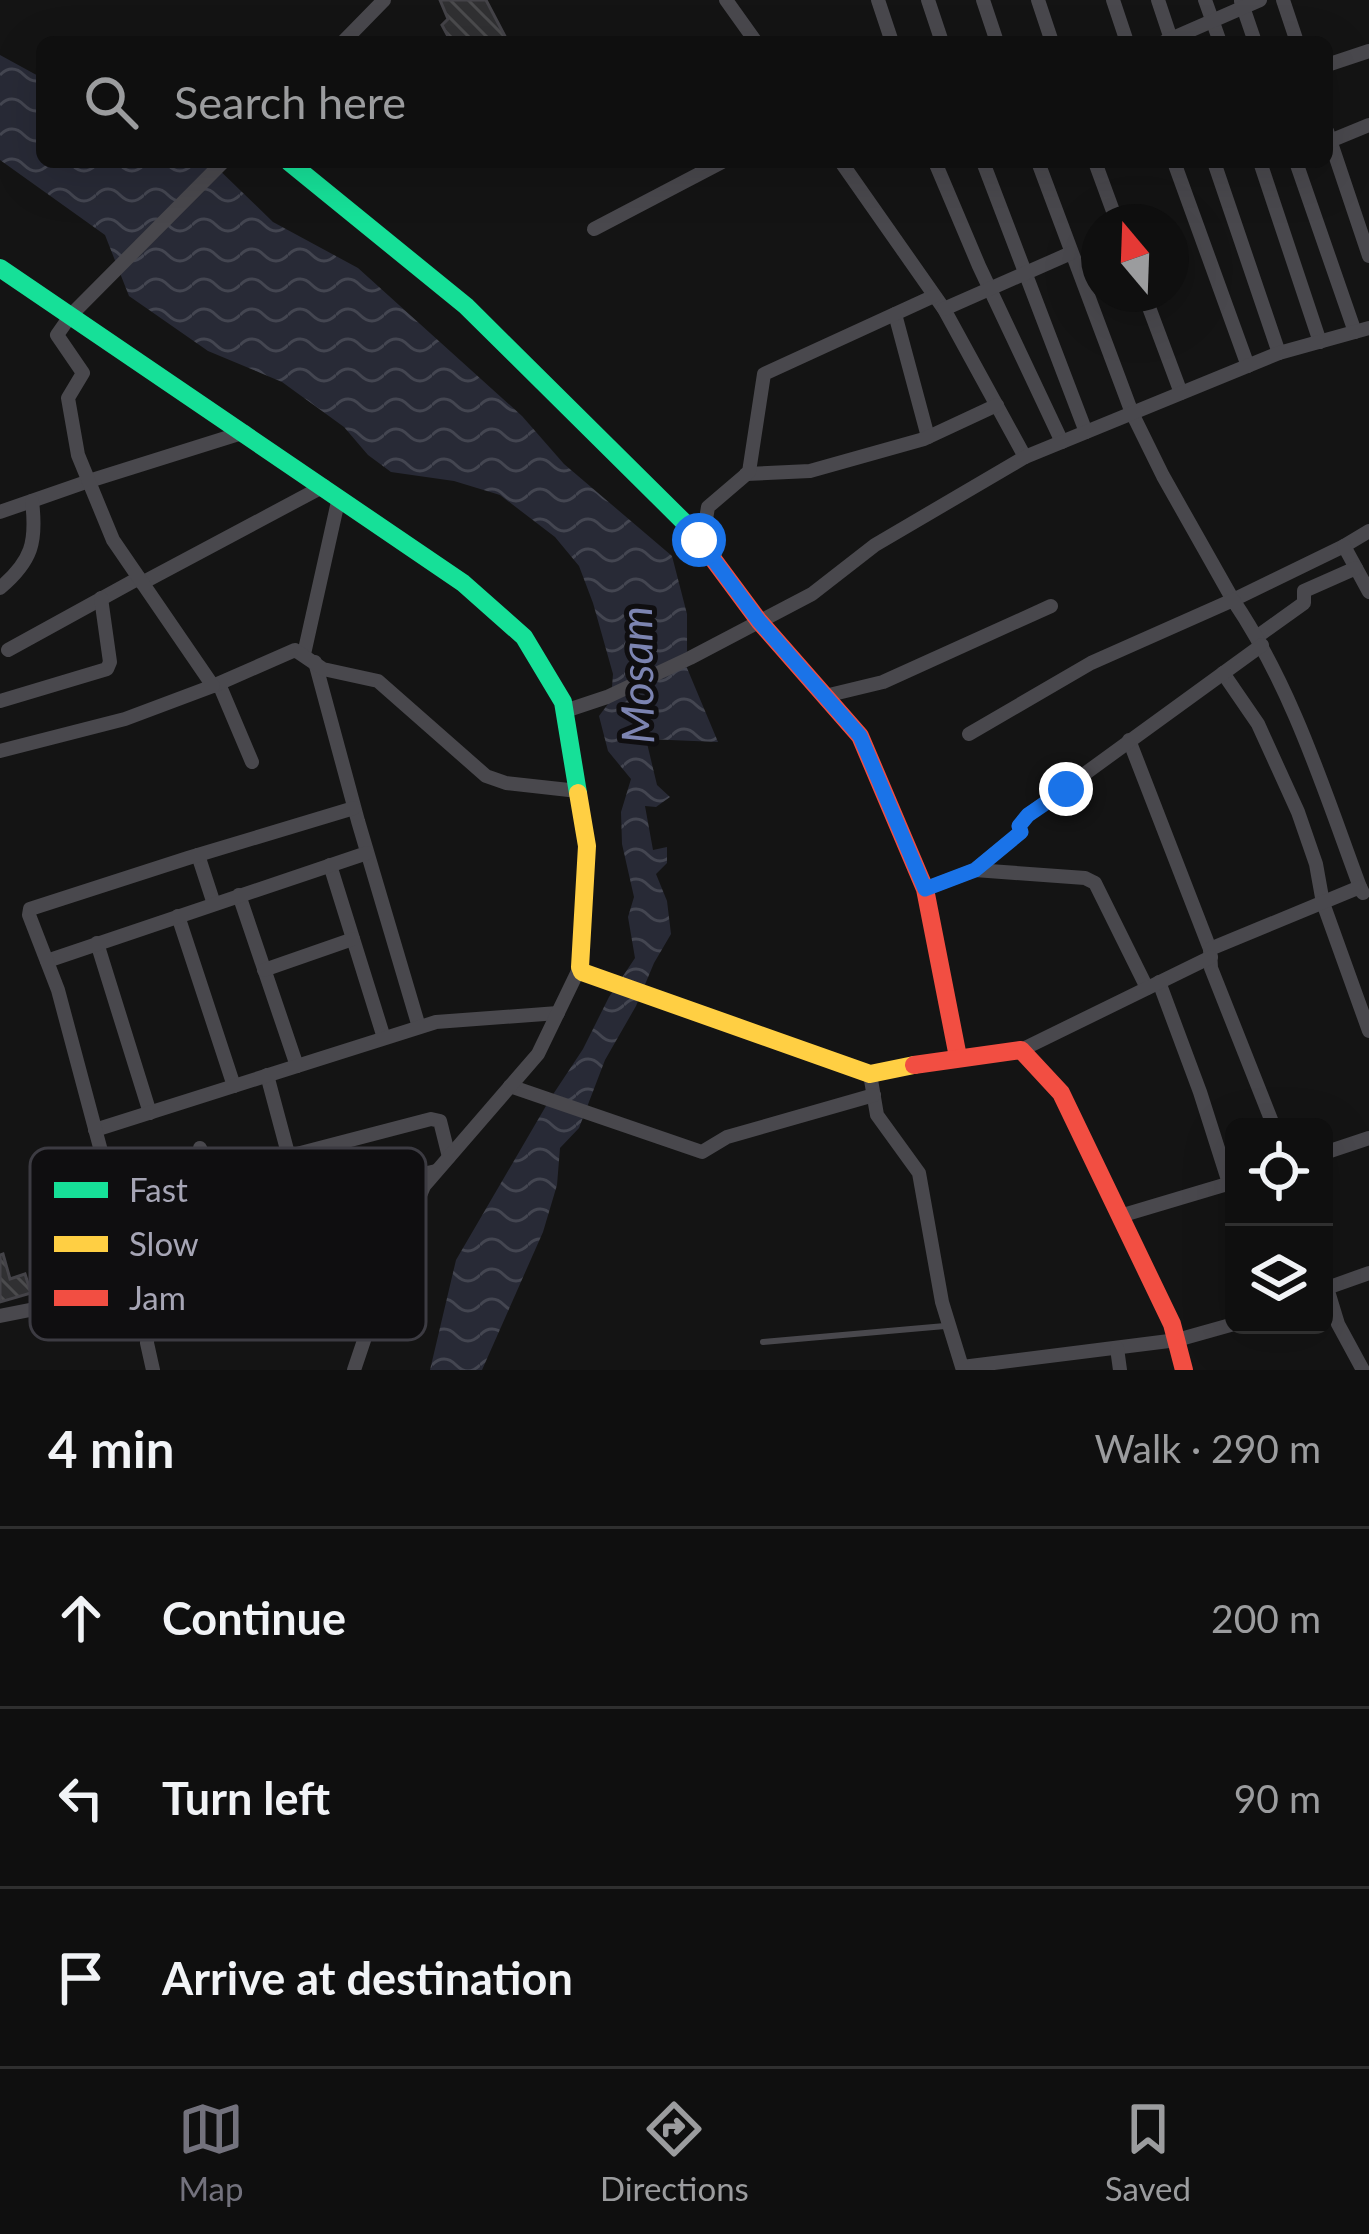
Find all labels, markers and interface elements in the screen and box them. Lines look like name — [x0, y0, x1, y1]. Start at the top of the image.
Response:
search box — [36, 36, 1333, 168]
icon: search — [78, 69, 144, 135]
text: Search here — [174, 75, 406, 129]
north arrow — [1081, 204, 1189, 312]
route start — [672, 513, 726, 567]
water label: Mosam — [608, 606, 664, 744]
route end — [1039, 762, 1093, 816]
map controls — [1225, 1118, 1333, 1334]
button: locate — [1225, 1118, 1333, 1226]
legend — [30, 1148, 426, 1340]
text: Fast — [129, 1169, 188, 1209]
text: Slow — [129, 1223, 199, 1263]
button: layers — [1225, 1226, 1333, 1334]
text: Jam — [129, 1277, 186, 1317]
text: 4 min — [48, 1418, 174, 1479]
text: Walk · 290 m — [1094, 1425, 1321, 1471]
icon: ahead — [48, 1585, 114, 1651]
text: Continue — [162, 1591, 346, 1645]
text: 200 m — [1211, 1595, 1321, 1641]
icon: left — [48, 1765, 114, 1831]
text: Turn left — [162, 1771, 330, 1825]
text: 90 m — [1234, 1775, 1321, 1821]
icon: arrive — [48, 1945, 114, 2011]
text: Arrive at destination — [162, 1951, 573, 2005]
tab: Map — [178, 2096, 244, 2208]
tab: Directions — [600, 2096, 749, 2208]
tab: Saved — [1105, 2096, 1191, 2208]

